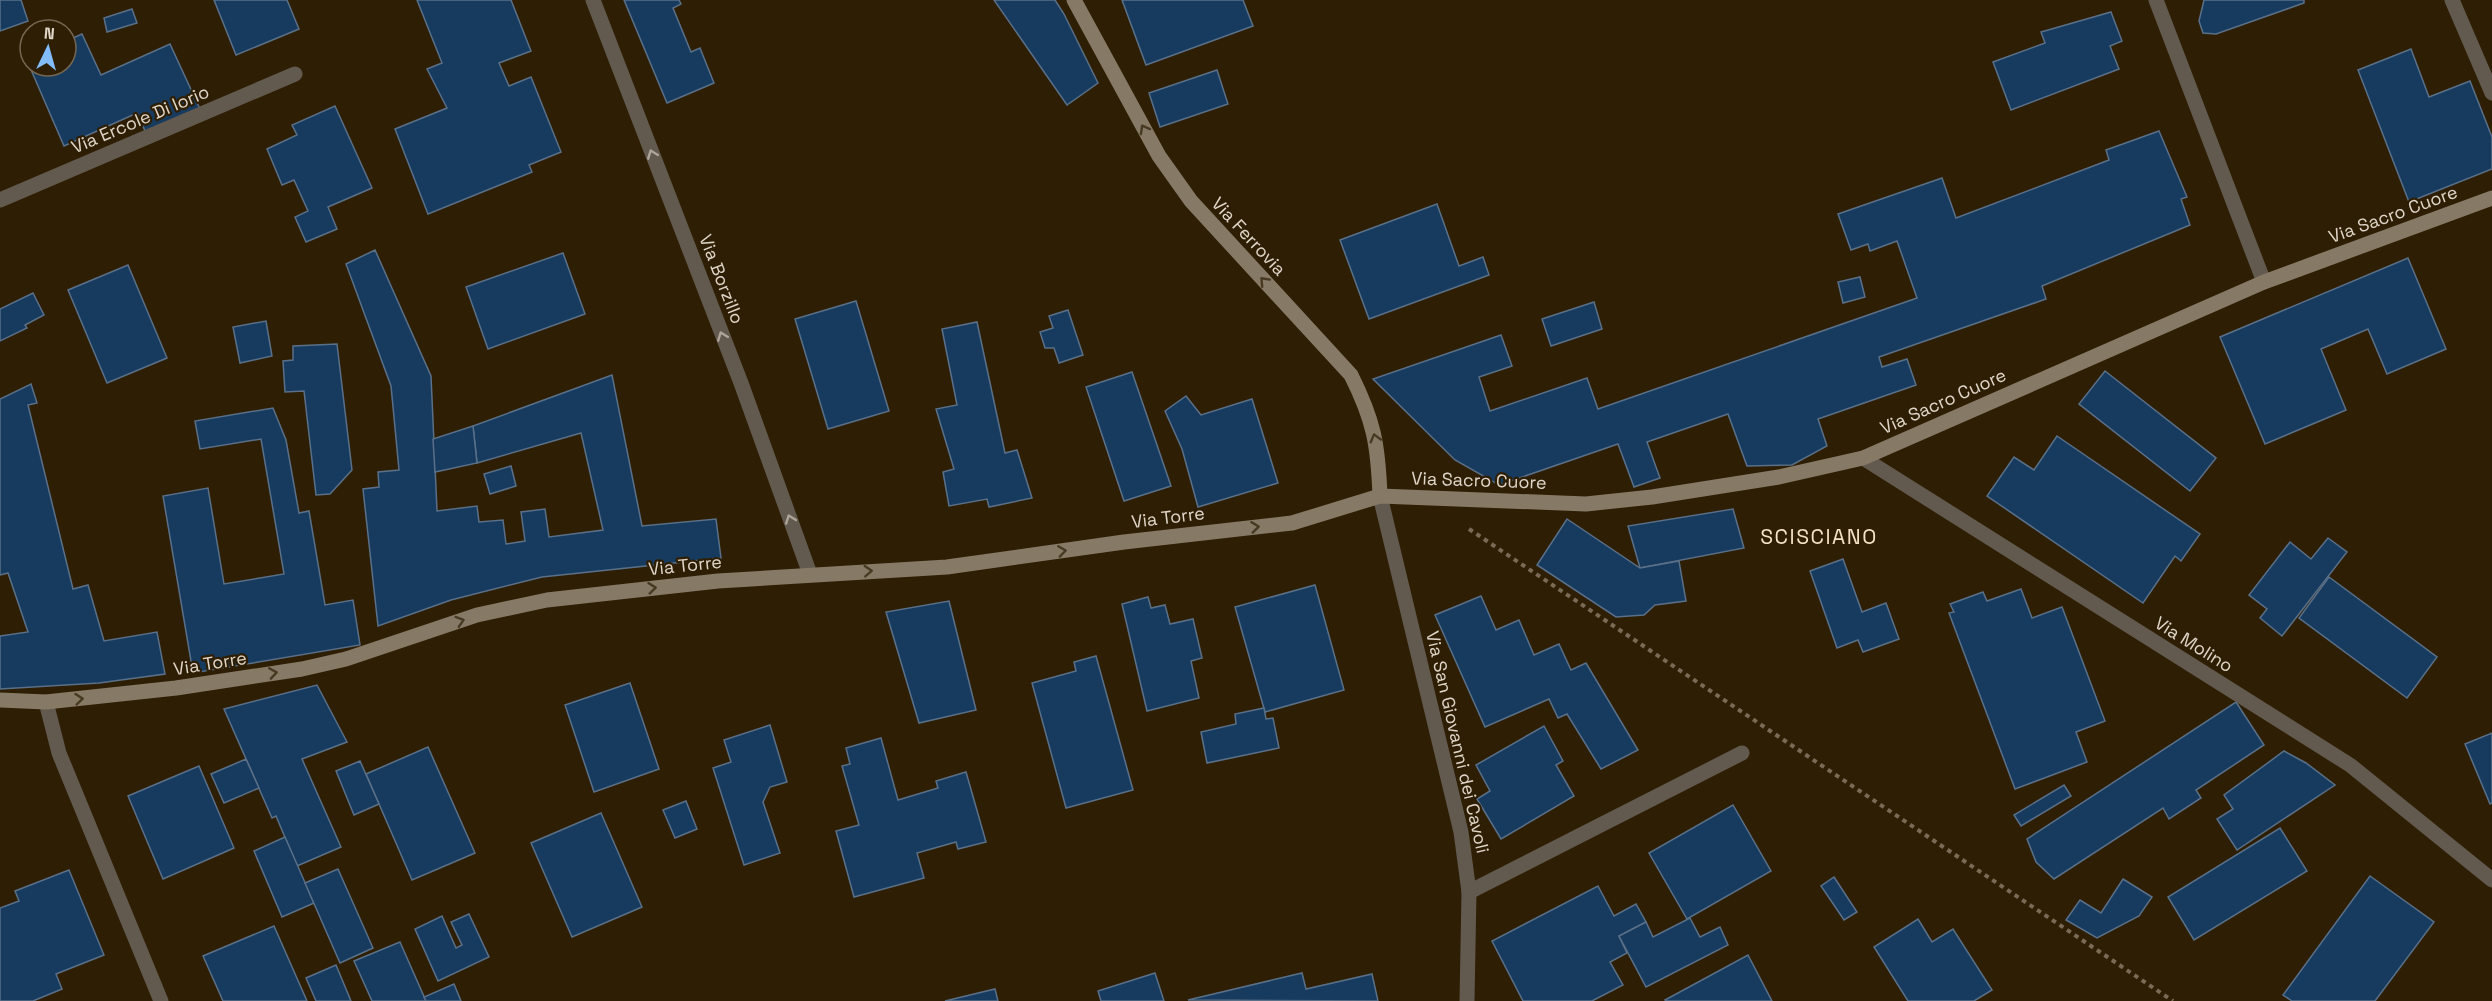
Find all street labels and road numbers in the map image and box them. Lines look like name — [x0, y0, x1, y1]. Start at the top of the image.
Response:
street label: Via Ercole Di Iorio — [68, 80, 212, 158]
street label: Via Sacro Cuore — [2325, 180, 2461, 248]
street label: Via Ferrovia — [1207, 192, 1291, 280]
street label: Via Borzillo — [694, 231, 750, 327]
street label: Via Sacro Cuore — [1876, 363, 2010, 439]
street label: Via Sacro Cuore — [1411, 466, 1547, 494]
street label: Via Torre — [1130, 501, 1206, 533]
street label: Via Torre — [647, 550, 723, 580]
street label: Via Molino — [2151, 611, 2237, 677]
street label: Via San Giovanni dei Cavoli — [1421, 629, 1495, 855]
street label: Via Torre — [172, 646, 248, 680]

